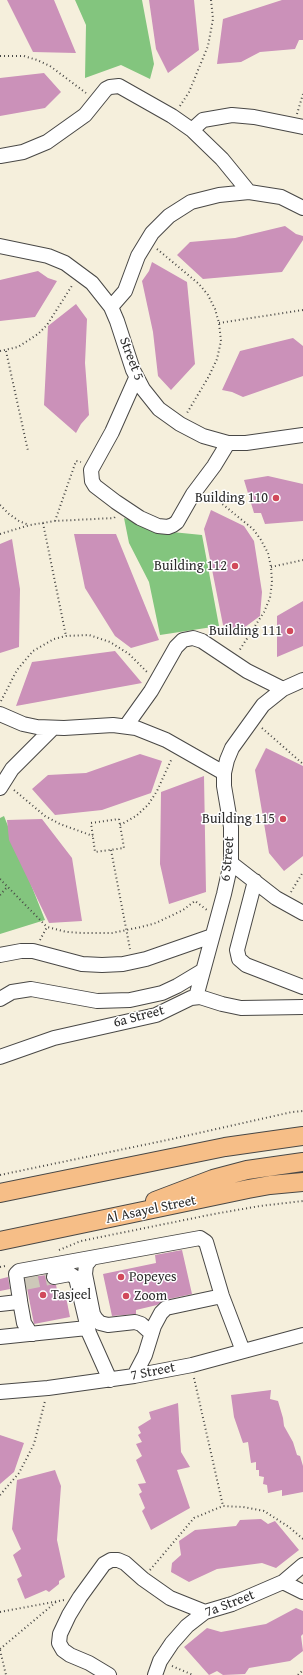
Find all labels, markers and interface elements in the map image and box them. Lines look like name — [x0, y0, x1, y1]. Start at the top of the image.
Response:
street label: Street 5 — [115, 335, 147, 383]
place label: Building 110 — [195, 490, 268, 506]
marker: Building 110 — [271, 493, 281, 503]
place label: Building 112 — [154, 558, 227, 574]
marker: Building 112 — [230, 561, 240, 571]
place label: Building 111 — [209, 623, 282, 639]
marker: Building 111 — [285, 626, 295, 636]
place label: Building 115 — [202, 811, 275, 827]
marker: Building 115 — [278, 814, 288, 824]
street label: 6 Street — [218, 836, 238, 882]
street label: 6a Street — [112, 1002, 166, 1032]
street label: Al Asayel Street — [104, 1192, 198, 1228]
place label: Popeyes — [129, 1269, 177, 1285]
marker: Popeyes — [116, 1272, 126, 1282]
place label: Tasjeel — [51, 1287, 91, 1303]
place label: Zoom — [134, 1288, 167, 1304]
marker: Tasjeel — [38, 1290, 48, 1300]
marker: Zoom — [121, 1291, 131, 1301]
street label: 7 Street — [129, 1359, 177, 1385]
street label: 7a Street — [203, 1587, 257, 1621]

